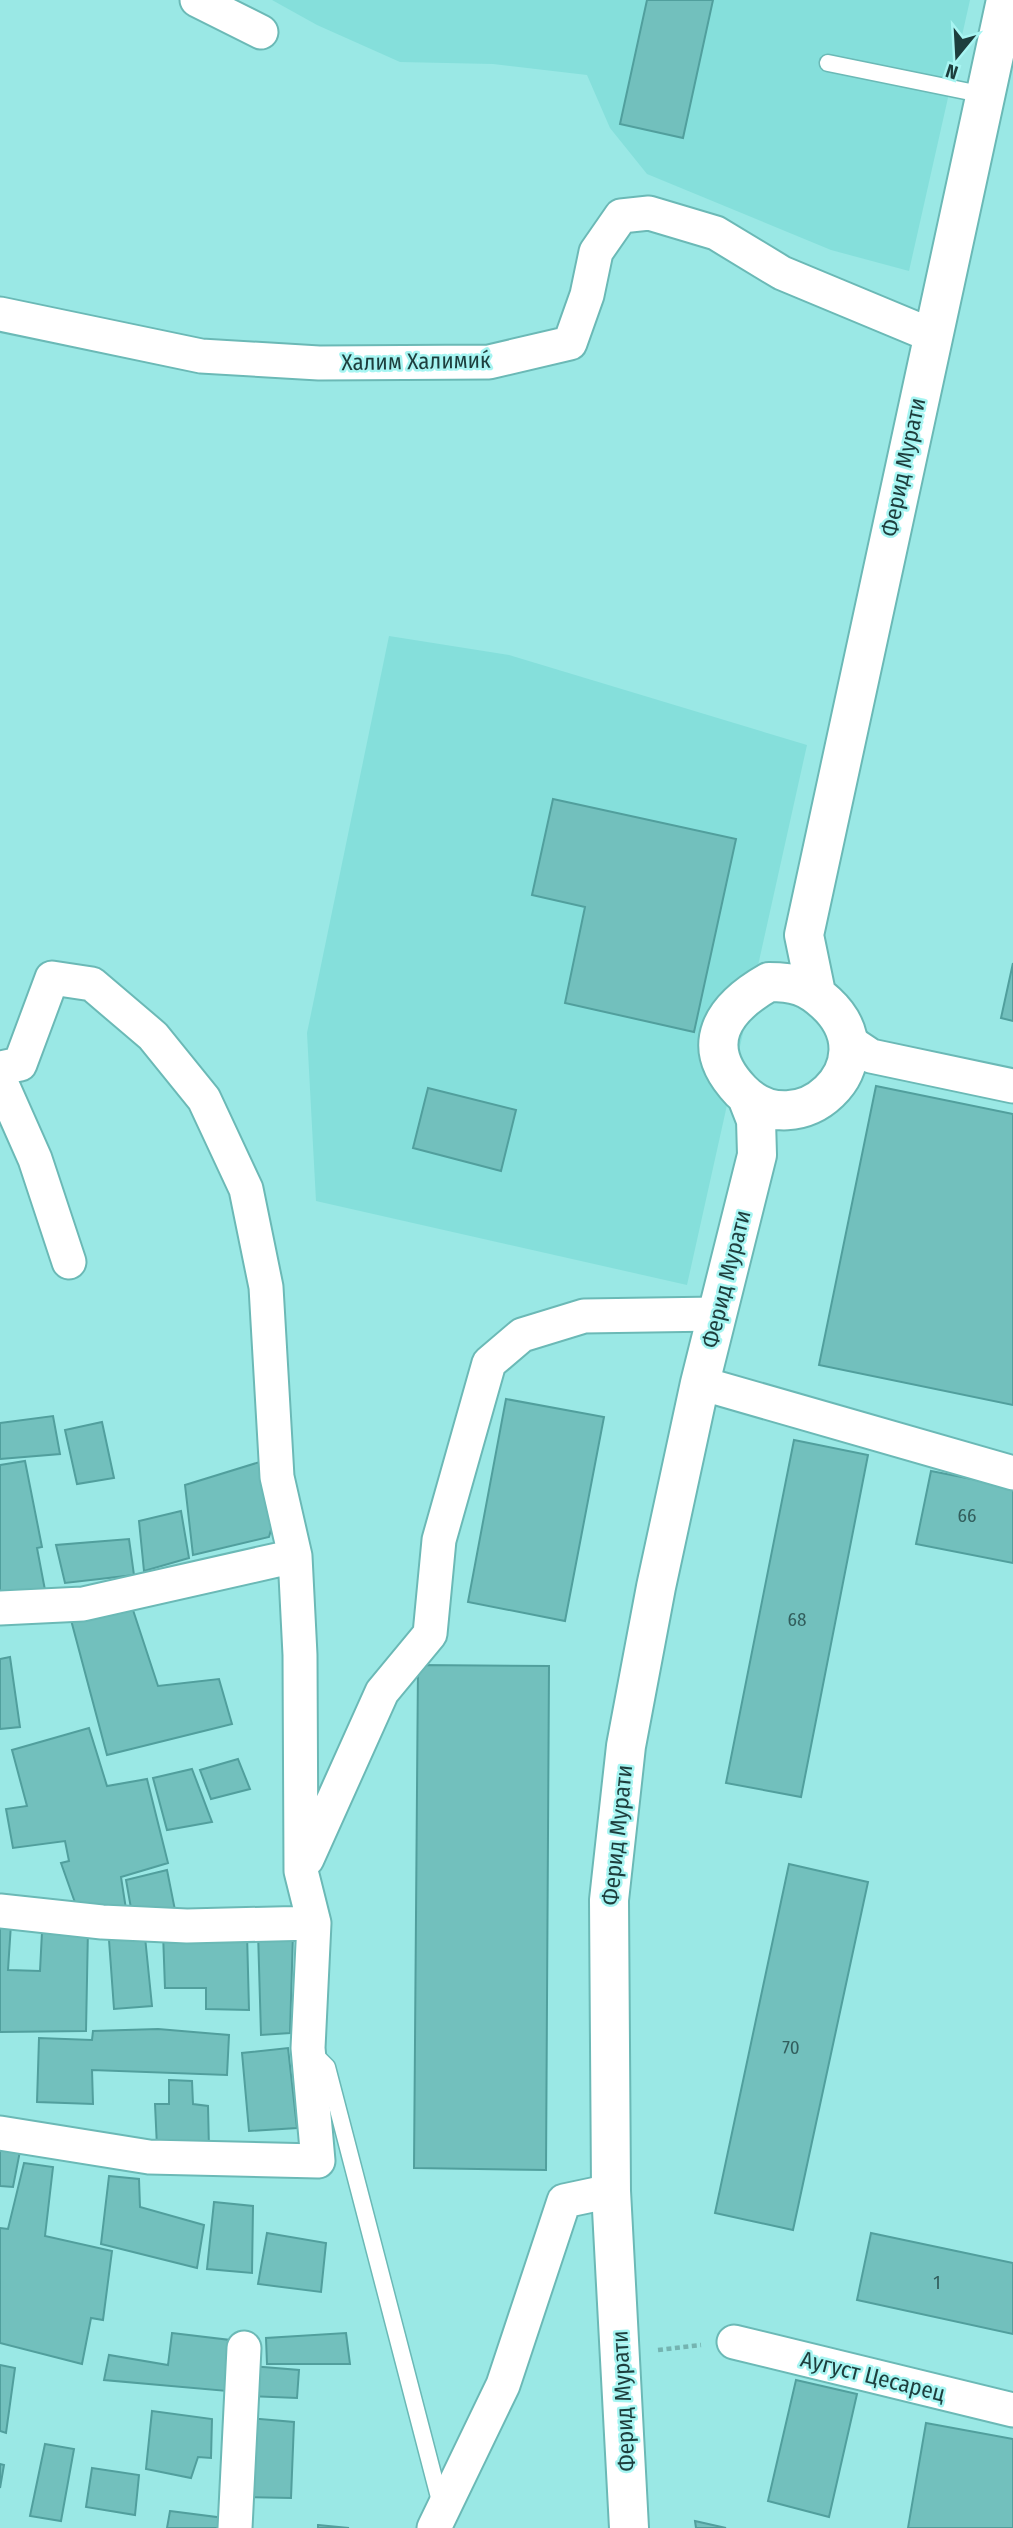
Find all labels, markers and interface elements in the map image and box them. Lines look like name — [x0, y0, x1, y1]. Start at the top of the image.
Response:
north arrow — [922, 21, 992, 91]
text: N — [943, 59, 961, 84]
street label: Халим Халимиќ — [341, 346, 491, 376]
street label: Ферид Мурати — [875, 395, 931, 539]
street label: Ферид Мурати — [695, 1207, 757, 1351]
house number: 66 — [958, 1504, 976, 1527]
house number: 68 — [788, 1608, 806, 1631]
street label: Ферид Мурати — [596, 1763, 638, 1907]
house number: 70 — [782, 2036, 800, 2059]
house number: 1 — [933, 2271, 941, 2294]
street label: Ферид Мурати — [605, 2330, 641, 2472]
street label: Аугуст Цесарец — [798, 2345, 948, 2407]

